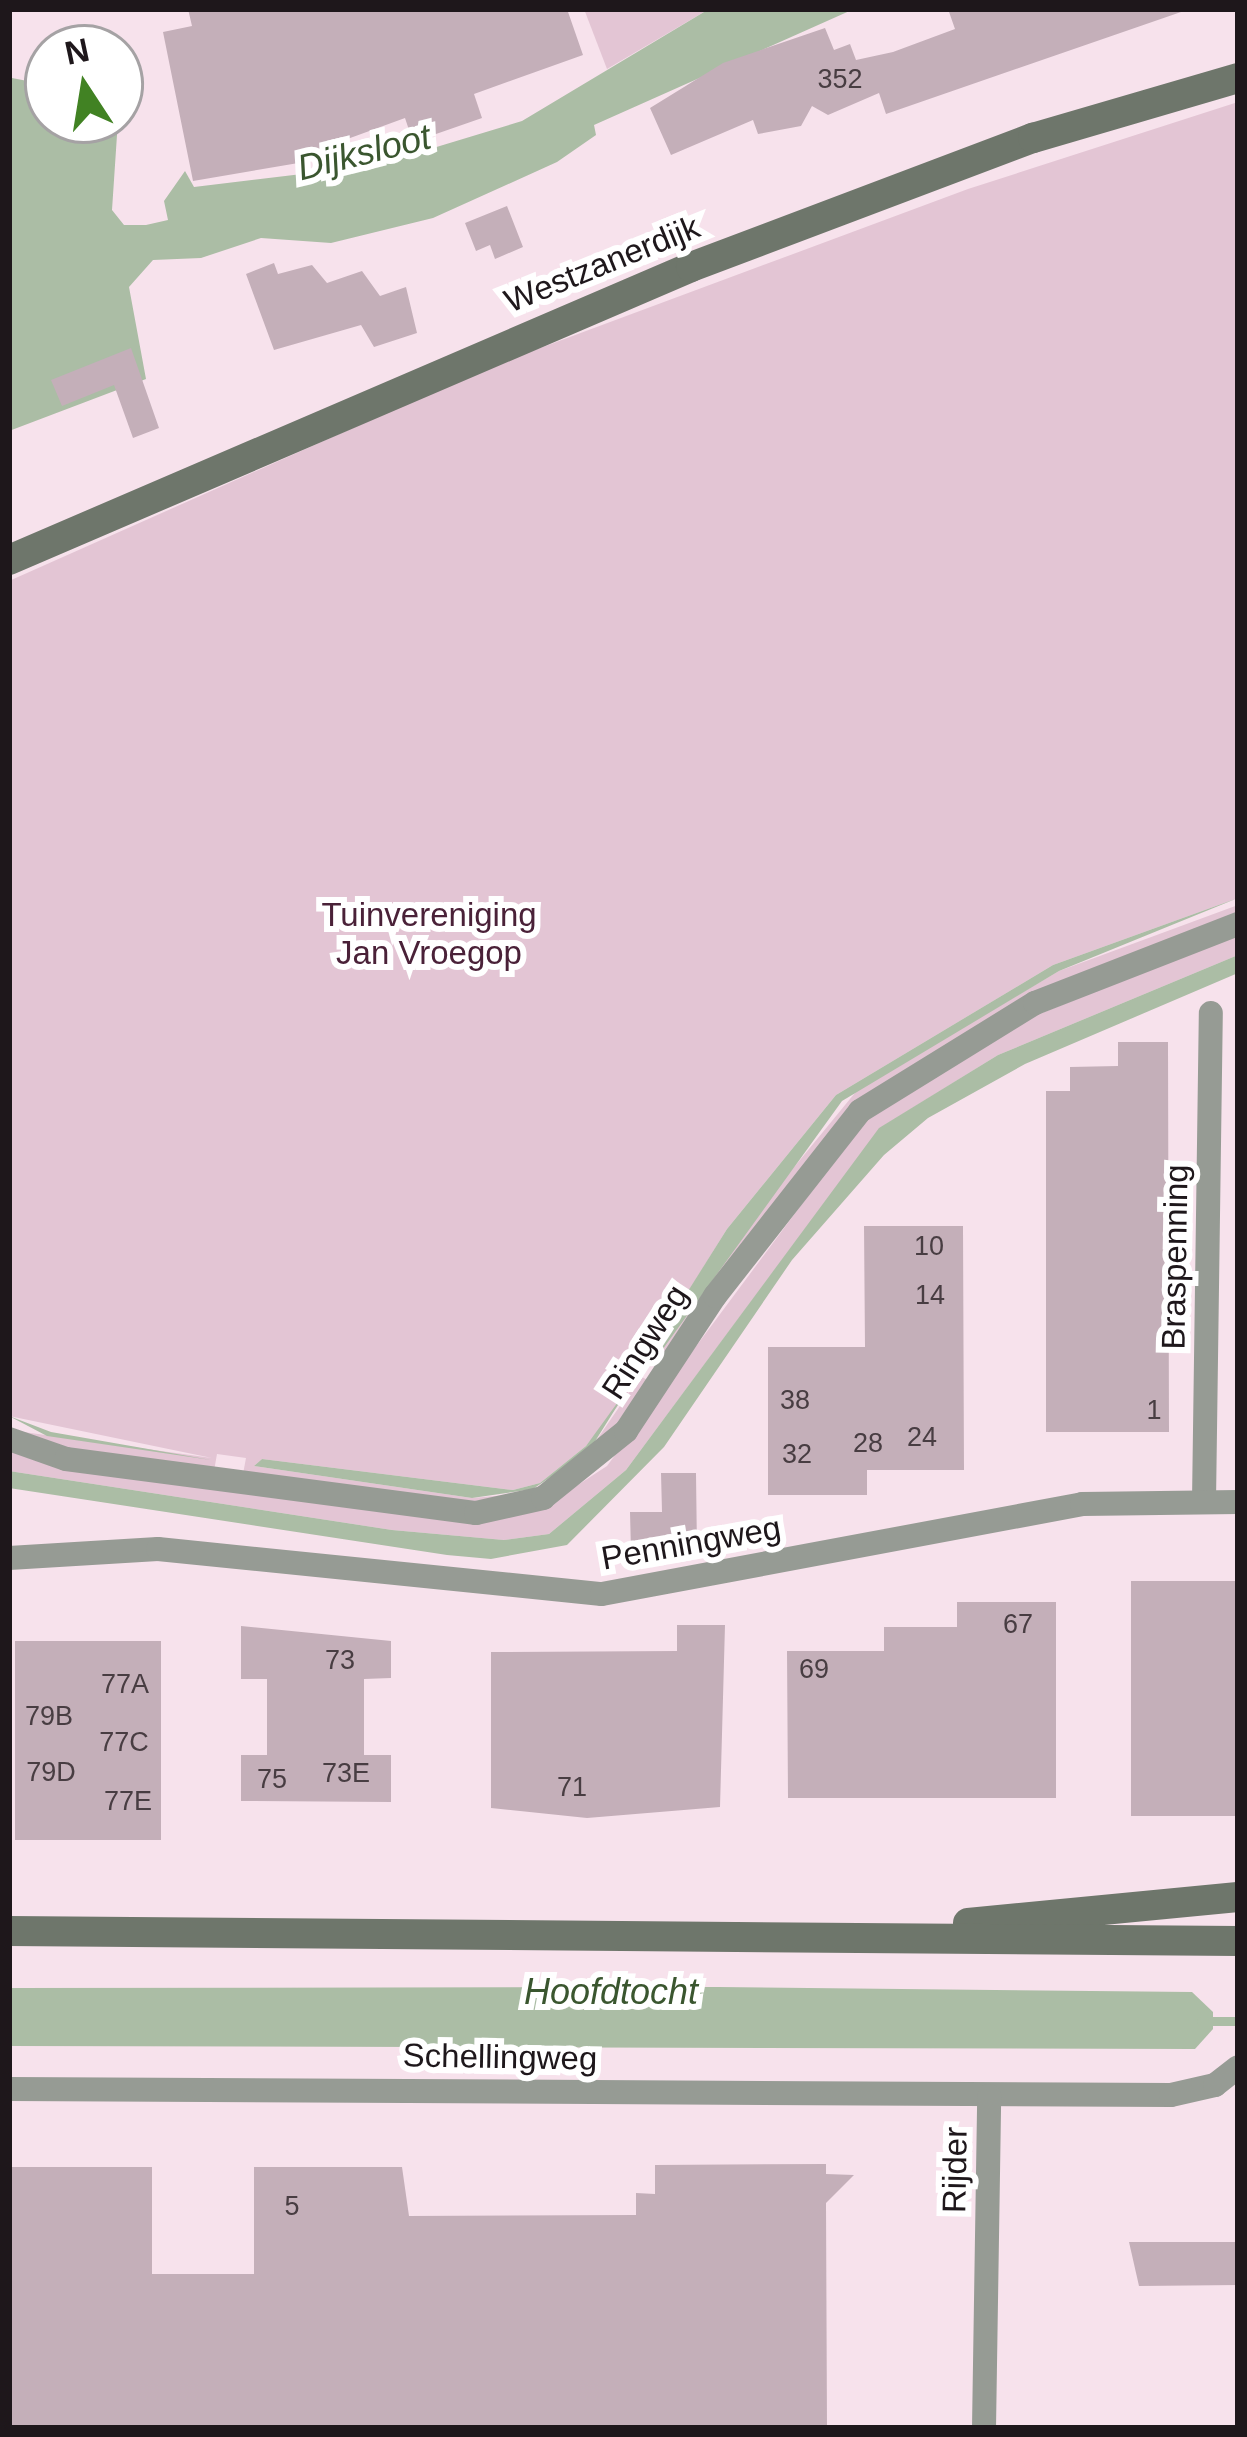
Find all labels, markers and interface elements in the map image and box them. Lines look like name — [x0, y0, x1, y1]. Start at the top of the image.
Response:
north arrow — [24, 24, 144, 144]
text: N — [62, 31, 93, 72]
house number: 352 — [817, 64, 863, 96]
water label: Dijksloot — [293, 115, 435, 189]
street label: Westzanerdijk — [499, 207, 705, 321]
park label: Tuinvereniging Jan Vroegop — [321, 895, 537, 973]
street label: Braspenning — [1154, 1164, 1196, 1350]
house number: 10 — [914, 1231, 944, 1263]
street label: Ringweg — [593, 1277, 697, 1407]
house number: 14 — [915, 1280, 945, 1312]
house number: 38 — [780, 1385, 810, 1417]
house number: 1 — [1146, 1395, 1162, 1427]
house number: 24 — [907, 1422, 937, 1454]
house number: 28 — [853, 1428, 883, 1460]
house number: 32 — [782, 1439, 812, 1471]
street label: Penningweg — [598, 1508, 784, 1578]
house number: 67 — [1003, 1609, 1033, 1641]
house number: 73 — [325, 1645, 355, 1677]
house number: 69 — [799, 1654, 829, 1686]
house number: 77A — [101, 1669, 149, 1701]
house number: 79B — [25, 1701, 73, 1733]
house number: 77C — [99, 1727, 149, 1759]
house number: 79D — [26, 1757, 76, 1789]
house number: 73E — [322, 1758, 370, 1790]
house number: 75 — [257, 1764, 287, 1796]
house number: 71 — [557, 1772, 587, 1804]
house number: 77E — [104, 1786, 152, 1818]
water label: Hoofdtocht — [524, 1970, 698, 2014]
street label: Schellingweg — [402, 2036, 598, 2078]
street label: Rijder — [934, 2127, 976, 2213]
house number: 5 — [284, 2191, 300, 2223]

